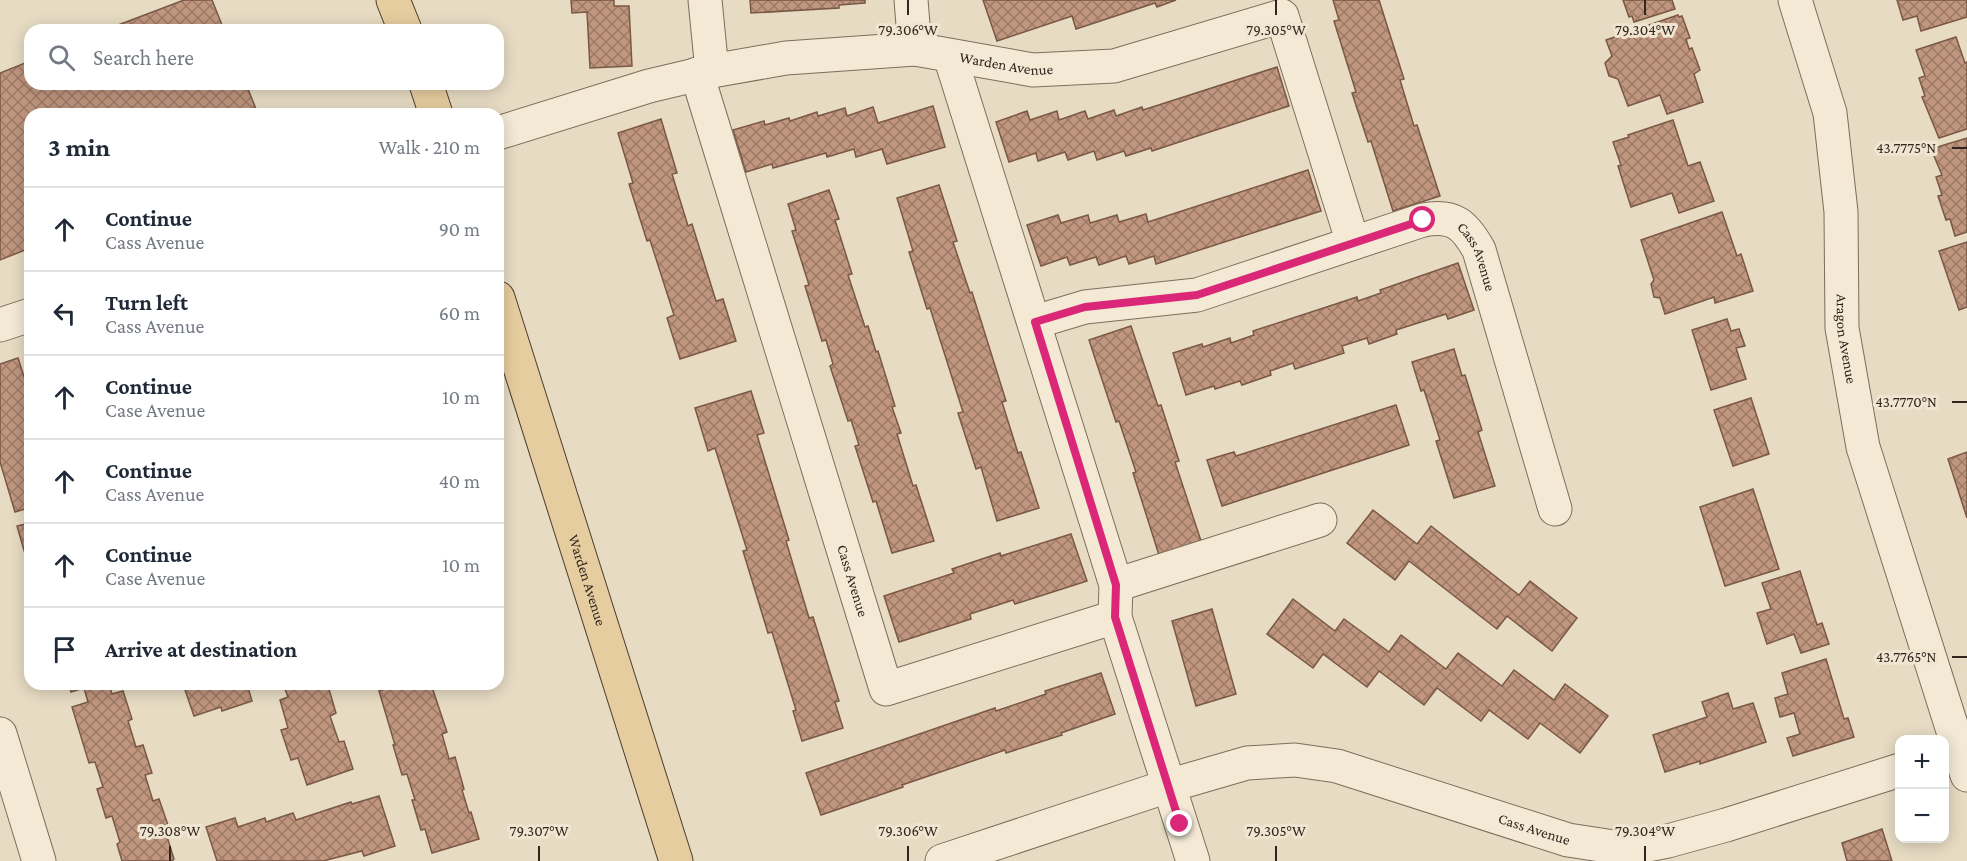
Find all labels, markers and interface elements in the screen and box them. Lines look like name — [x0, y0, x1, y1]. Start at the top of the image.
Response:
text: 79.306°W — [878, 22, 938, 38]
text: 79.305°W — [1246, 22, 1306, 38]
text: 79.304°W — [1615, 22, 1675, 38]
search box — [24, 24, 504, 90]
icon: search — [45, 41, 78, 74]
text: Search here — [93, 45, 194, 70]
street label: Warden Avenue — [958, 49, 1054, 78]
text: 3 min — [48, 133, 110, 162]
text: Walk · 210 m — [379, 136, 480, 158]
text: 43.7775°N — [1876, 140, 1936, 156]
text: Continue — [105, 206, 192, 231]
route start — [1409, 206, 1435, 232]
icon: ahead — [48, 213, 81, 246]
text: 90 m — [439, 218, 480, 240]
street label: Cass Avenue — [1454, 219, 1499, 293]
text: Cass Avenue — [105, 231, 204, 253]
text: Turn left — [105, 290, 188, 315]
street label: Aragon Avenue — [1833, 294, 1860, 385]
icon: left — [48, 297, 81, 330]
text: 60 m — [439, 302, 480, 324]
text: Cass Avenue — [105, 315, 204, 337]
text: Continue — [105, 374, 192, 399]
icon: ahead — [48, 381, 81, 414]
text: 10 m — [442, 386, 480, 408]
text: 43.7770°N — [1875, 394, 1937, 410]
text: Case Avenue — [105, 399, 205, 421]
text: Continue — [105, 458, 192, 483]
icon: ahead — [48, 465, 81, 498]
text: 40 m — [439, 470, 480, 492]
text: Cass Avenue — [105, 483, 204, 505]
street label: Warden Avenue — [565, 533, 609, 628]
text: Continue — [105, 542, 192, 567]
street label: Cass Avenue — [834, 543, 871, 619]
icon: ahead — [48, 549, 81, 582]
text: 10 m — [442, 554, 480, 576]
text: Case Avenue — [105, 567, 205, 589]
icon: arrive — [48, 633, 81, 666]
text: Arrive at destination — [105, 637, 297, 662]
text: 43.7765°N — [1876, 649, 1936, 665]
map controls — [1895, 735, 1949, 843]
button: + — [1895, 735, 1949, 789]
button: − — [1895, 789, 1949, 843]
route end — [1166, 810, 1192, 836]
street label: Cass Avenue — [1496, 810, 1573, 848]
text: 79.308°W — [140, 823, 200, 839]
text: 79.307°W — [510, 823, 569, 839]
text: 79.306°W — [878, 823, 938, 839]
text: 79.305°W — [1246, 823, 1306, 839]
text: 79.304°W — [1615, 823, 1675, 839]

